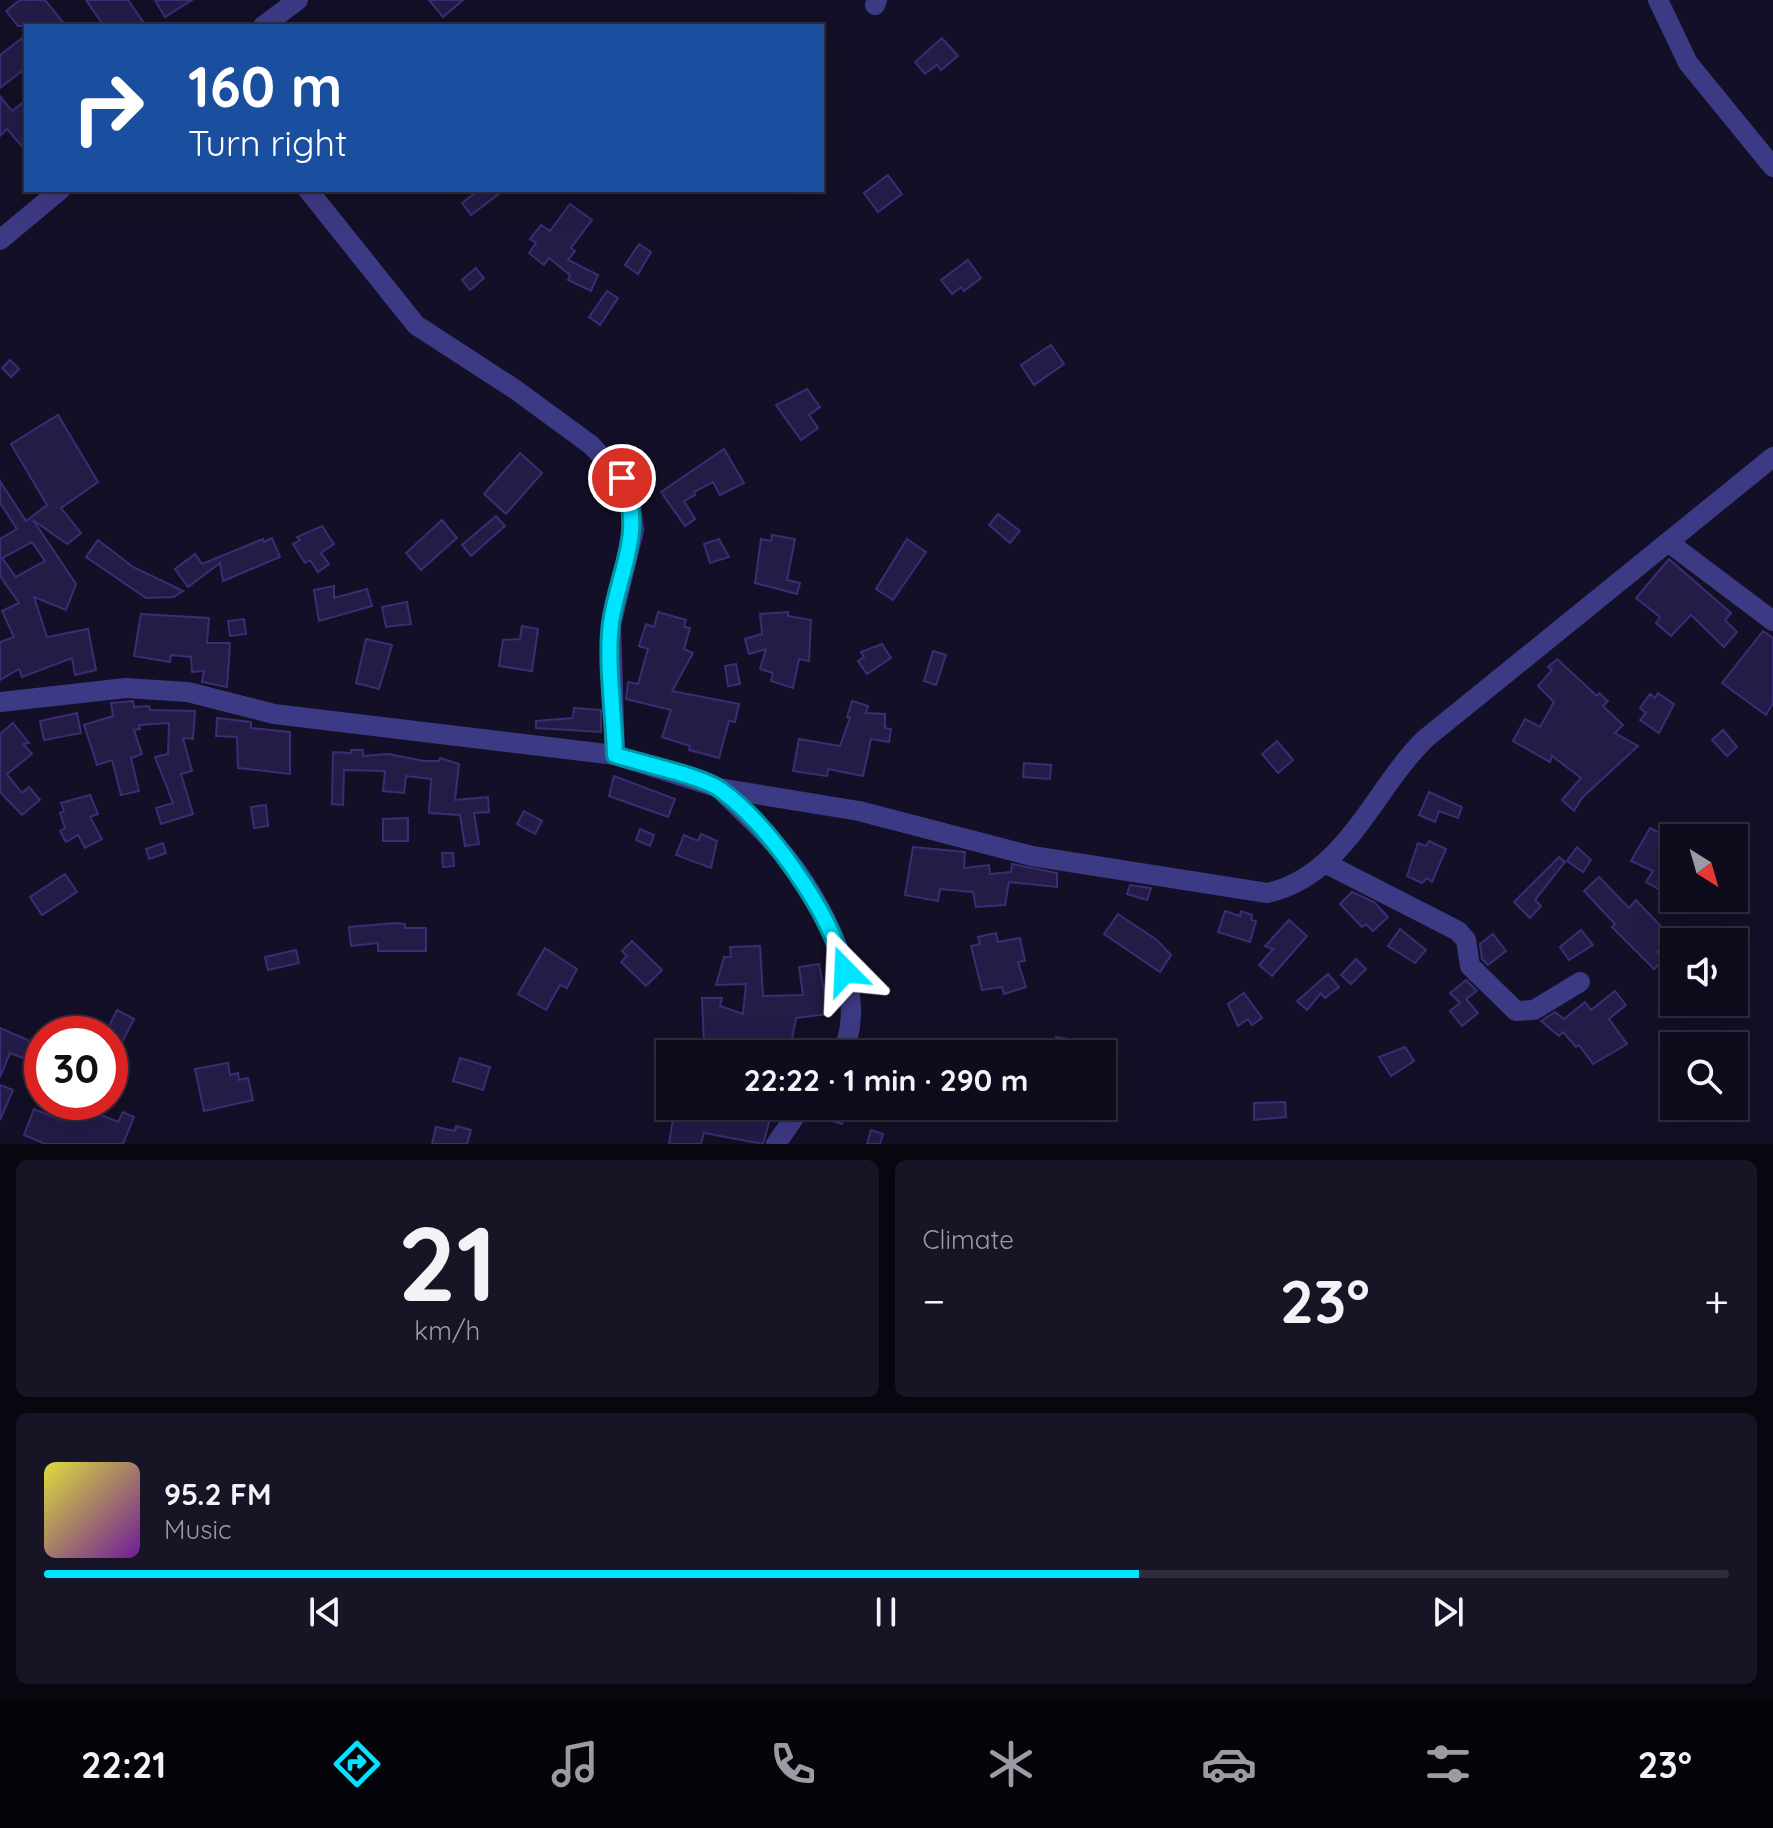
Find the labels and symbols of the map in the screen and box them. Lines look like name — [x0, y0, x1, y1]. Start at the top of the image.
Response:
pin — [588, 444, 656, 512]
north arrow — [1660, 824, 1748, 912]
position arrow — [803, 929, 887, 1013]
speed limit sign: 30 — [24, 1016, 128, 1120]

